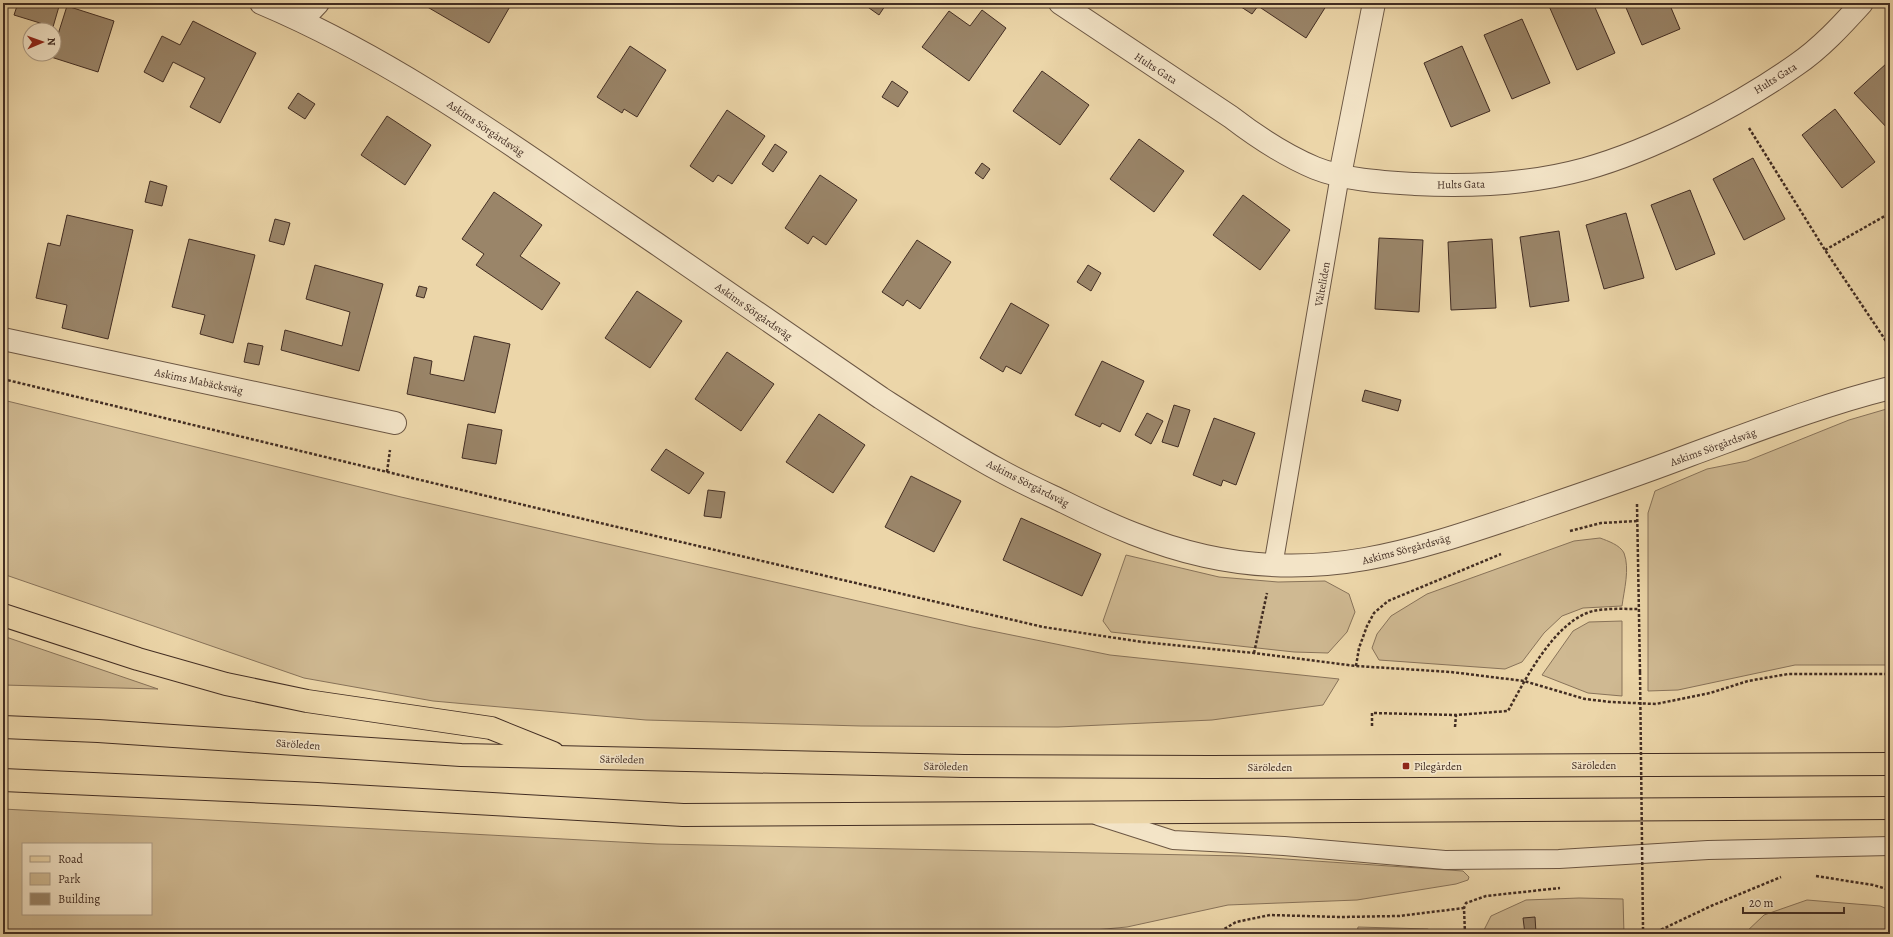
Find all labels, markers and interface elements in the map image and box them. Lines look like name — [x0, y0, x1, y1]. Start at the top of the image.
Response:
north arrow — [22, 22, 62, 62]
text: N — [44, 37, 59, 46]
street label: Hults Gata — [1131, 49, 1181, 88]
street label: Hults Gata — [1751, 59, 1800, 98]
street label: Askims Sörgårdsväg — [443, 96, 528, 160]
street label: Hults Gata — [1437, 177, 1486, 192]
street label: Välteliden — [1311, 261, 1334, 308]
street label: Askims Sörgårdsväg — [711, 279, 796, 344]
street label: Askims Mabäcksväg — [152, 365, 245, 398]
street label: Askims Sörgårdsväg — [1667, 425, 1759, 470]
street label: Askims Sörgårdsväg — [983, 456, 1072, 511]
street label: Askims Sörgårdsväg — [1359, 530, 1452, 569]
street label: Säröleden — [275, 735, 321, 754]
street label: Säröleden — [599, 752, 645, 767]
street label: Säröleden — [1572, 758, 1616, 773]
street label: Säröleden — [923, 759, 969, 774]
place label: Pilegården — [1414, 759, 1462, 774]
street label: Säröleden — [1248, 760, 1292, 775]
marker: Pilegården — [1401, 761, 1411, 771]
legend — [22, 843, 152, 915]
text: Road — [58, 851, 84, 867]
text: Park — [58, 871, 81, 887]
scale bar — [1743, 889, 1844, 915]
text: Building — [58, 891, 100, 907]
text: 20 m — [1749, 895, 1773, 911]

